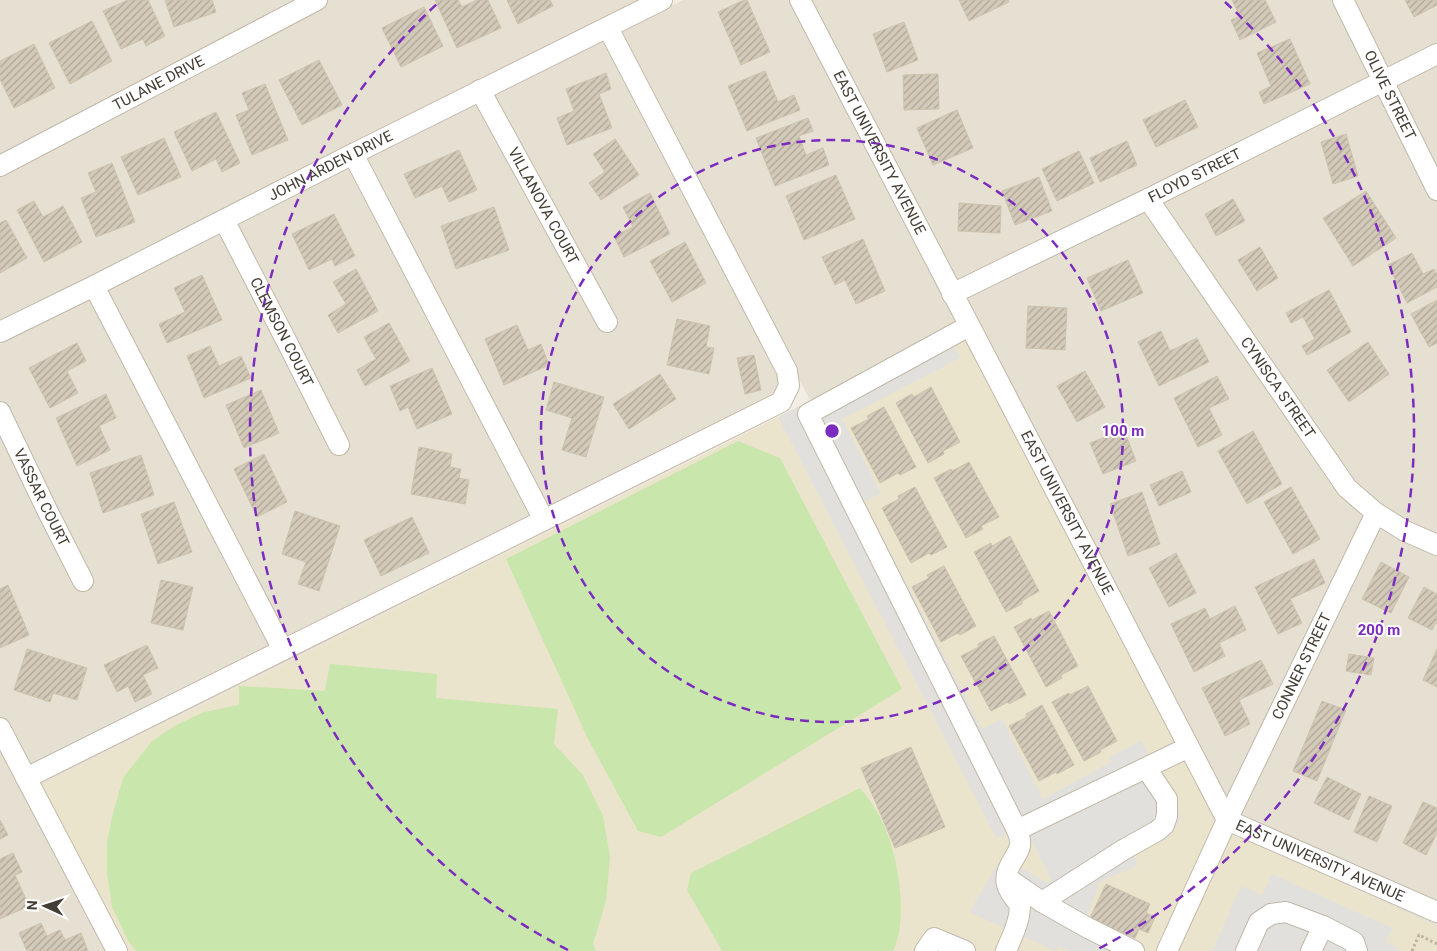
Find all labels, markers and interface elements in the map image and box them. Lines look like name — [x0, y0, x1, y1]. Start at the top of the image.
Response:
street label: OLIVE STREET — [1360, 47, 1420, 143]
street label: TULANE DRIVE — [110, 51, 208, 114]
street label: EAST UNIVERSITY AVENUE — [829, 68, 930, 238]
street label: JOHN ARDEN DRIVE — [265, 127, 396, 205]
street label: VILLANOVA COURT — [504, 144, 583, 267]
street label: FLOYD STREET — [1145, 145, 1244, 206]
street label: CLEMSON COURT — [246, 274, 317, 390]
street label: CYNISCA STREET — [1237, 333, 1319, 442]
centre of rings — [823, 422, 841, 440]
text: 100 m — [1102, 422, 1144, 440]
street label: EAST UNIVERSITY AVENUE — [1017, 428, 1117, 598]
street label: VASSAR COURT — [10, 446, 73, 550]
street label: CONNER STREET — [1268, 610, 1335, 722]
text: 200 m — [1358, 621, 1400, 639]
street label: EAST UNIVERSITY AVENUE — [1233, 816, 1408, 906]
north arrow — [20, 881, 70, 931]
text: N — [24, 900, 40, 911]

